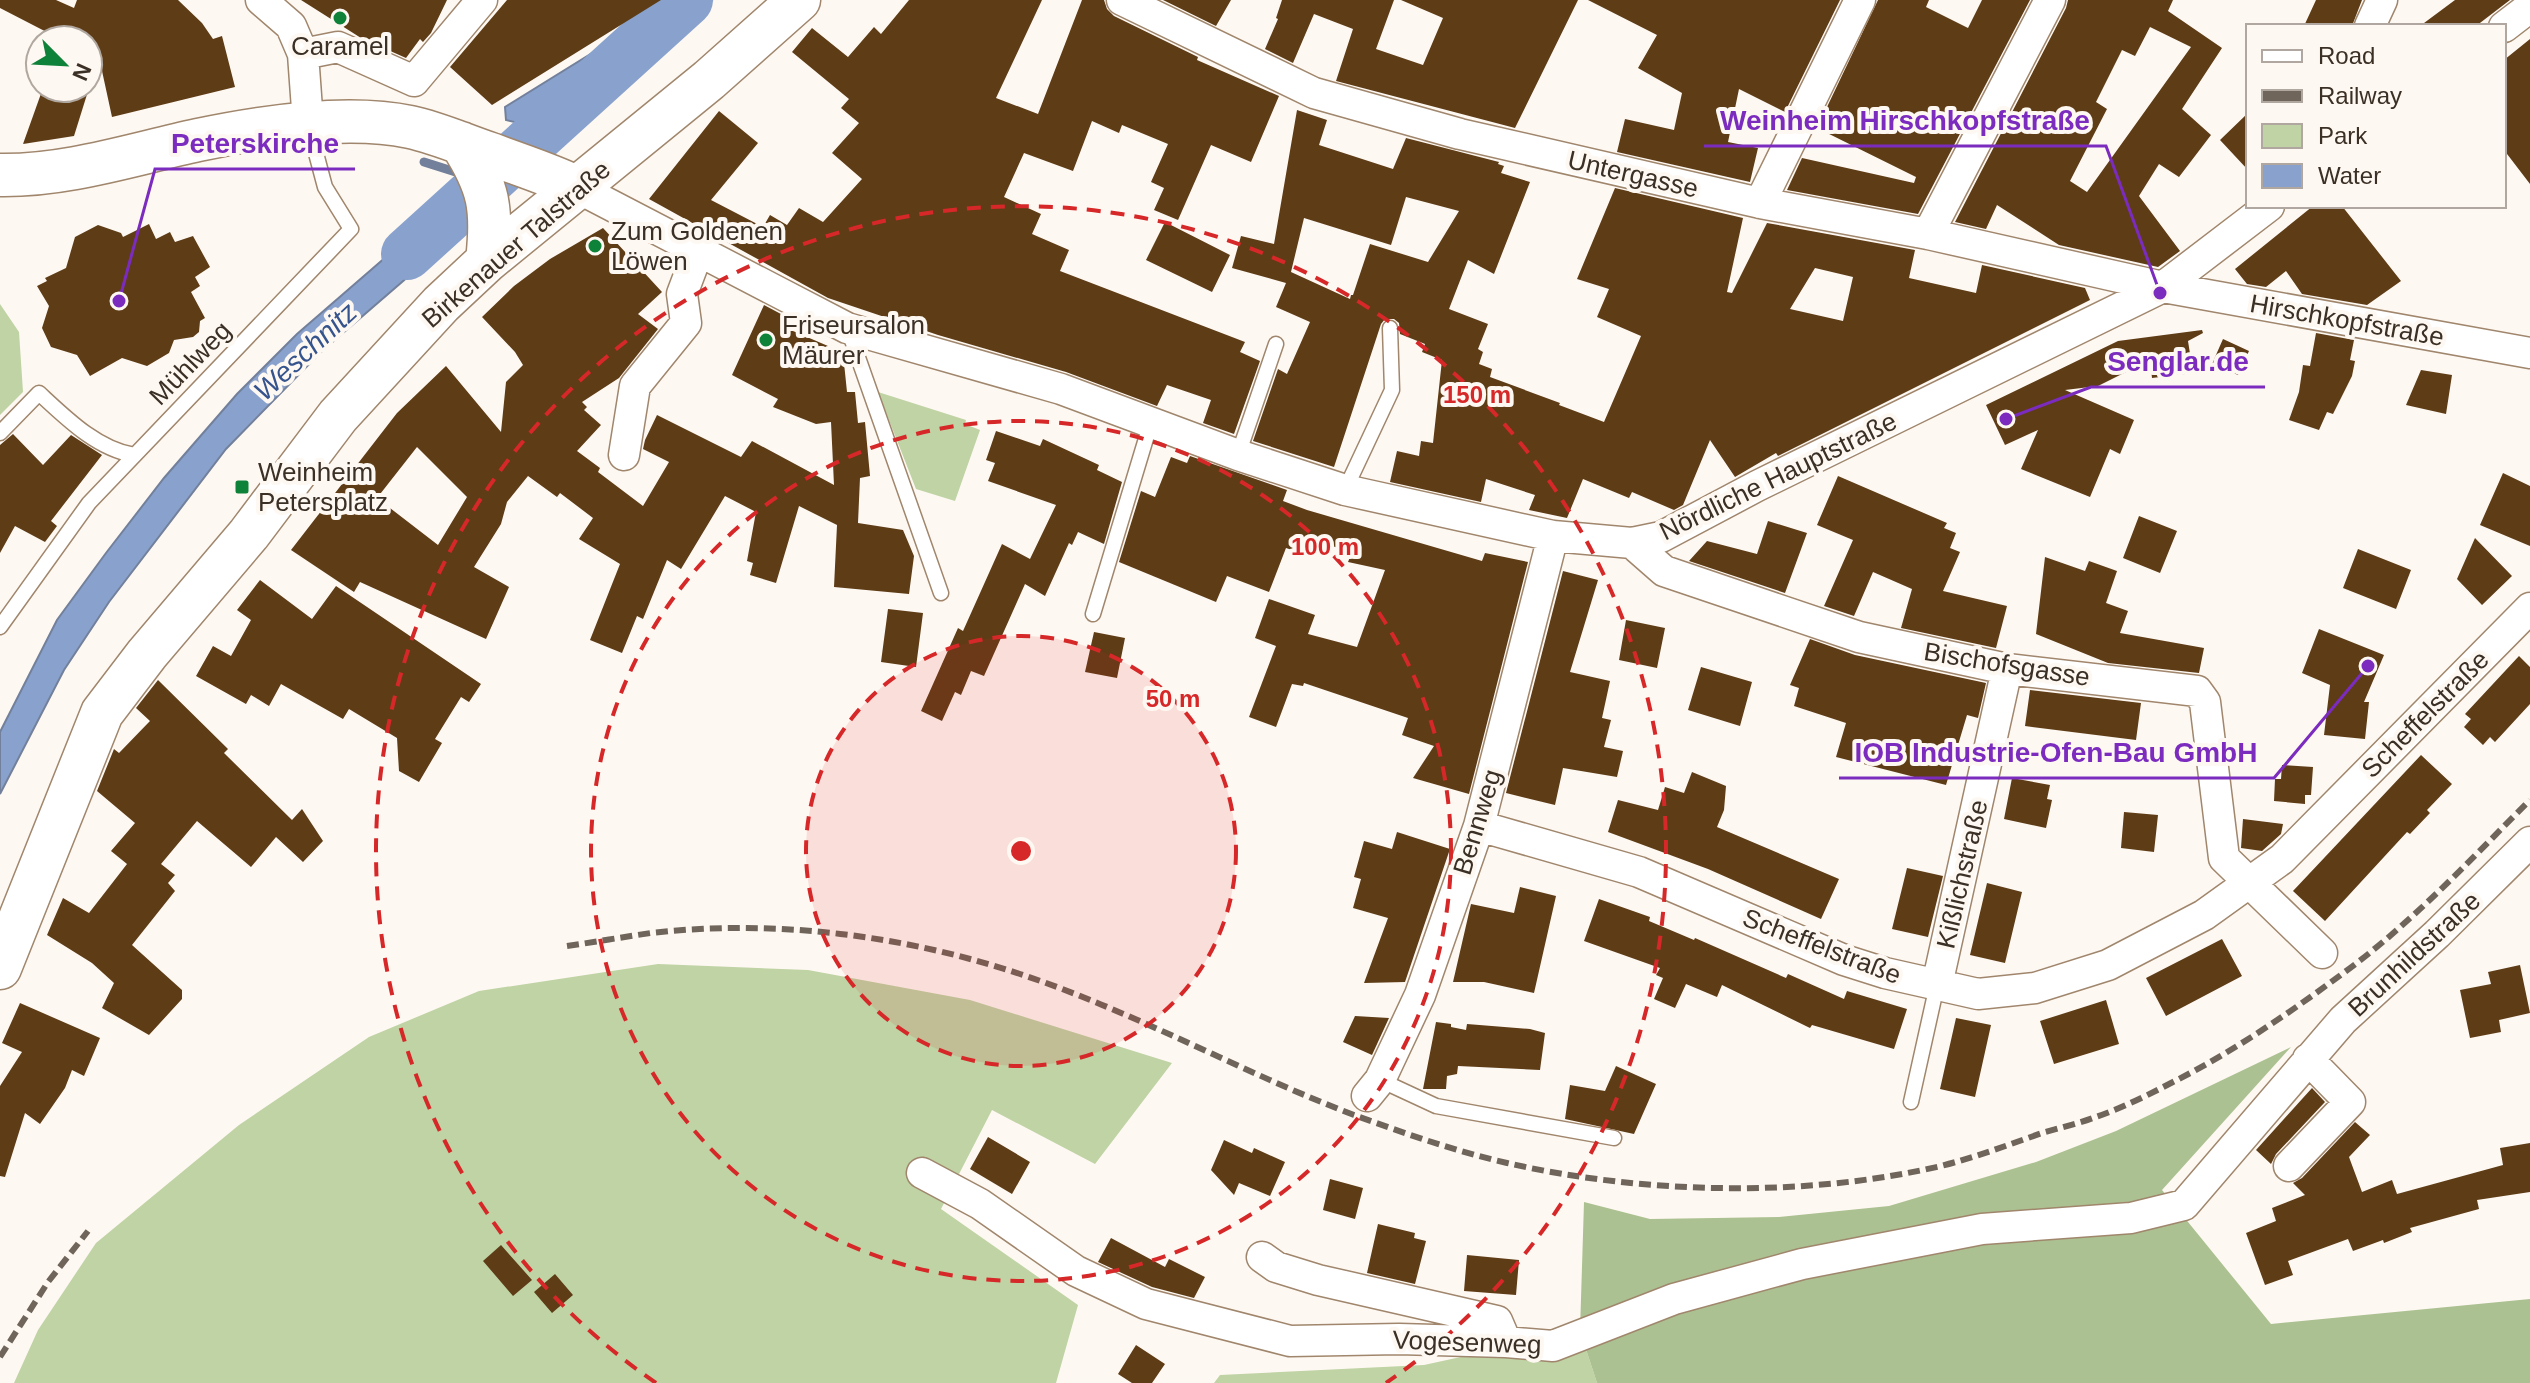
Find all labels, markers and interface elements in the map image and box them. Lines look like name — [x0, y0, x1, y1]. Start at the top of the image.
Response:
marker: Caramel — [331, 9, 349, 27]
north arrow — [24, 24, 104, 104]
legend — [2246, 24, 2506, 208]
place label: Caramel — [291, 31, 389, 61]
text: Road — [2318, 42, 2375, 69]
text: N — [67, 60, 96, 84]
text: Railway — [2318, 82, 2402, 109]
callout: Weinheim Hirschkopfstraße — [1704, 94, 2106, 146]
text: Weinheim Hirschkopfstraße — [1720, 105, 2090, 136]
callout: Peterskirche — [155, 117, 355, 169]
text: Park — [2318, 122, 2368, 149]
text: Peterskirche — [171, 128, 339, 159]
street label: Untergasse — [1565, 144, 1701, 204]
street label: Birkenauer Talstraße — [416, 154, 616, 334]
text: Water — [2318, 162, 2381, 189]
place label: Zum Goldenen Löwen — [611, 216, 783, 276]
marker: Zum Goldenen Löwen — [586, 237, 604, 255]
street label: Hirschkopfstraße — [2248, 288, 2446, 352]
water label: Weschnitz — [248, 296, 363, 407]
place label: Friseursalon Mäurer — [782, 310, 925, 370]
street label: Mühlweg — [143, 315, 237, 411]
marker: Friseursalon Mäurer — [757, 331, 775, 349]
callout: Senglar.de — [2091, 335, 2265, 387]
text: Senglar.de — [2107, 346, 2249, 377]
text: 150 m — [1443, 381, 1511, 408]
street label: Nördliche Hauptstraße — [1655, 406, 1901, 546]
place label: Weinheim Petersplatz — [258, 457, 388, 517]
marker: Weinheim Petersplatz — [233, 478, 251, 496]
text: 100 m — [1291, 533, 1359, 560]
street label: Bischofsgasse — [1922, 636, 2092, 692]
street label: Scheffelstraße — [2355, 644, 2495, 784]
text: 50 m — [1146, 685, 1200, 712]
callout: IOB Industrie-Ofen-Bau GmbH — [1839, 726, 2274, 778]
text: IOB Industrie-Ofen-Bau GmbH — [1855, 737, 2257, 768]
street label: Bennweg — [1447, 766, 1507, 878]
street label: Kißlichstraße — [1930, 797, 1994, 951]
centre of rings — [1007, 837, 1035, 865]
street label: Brunhildstraße — [2342, 885, 2486, 1023]
street label: Scheffelstraße — [1739, 902, 1905, 990]
street label: Vogesenweg — [1392, 1324, 1542, 1360]

